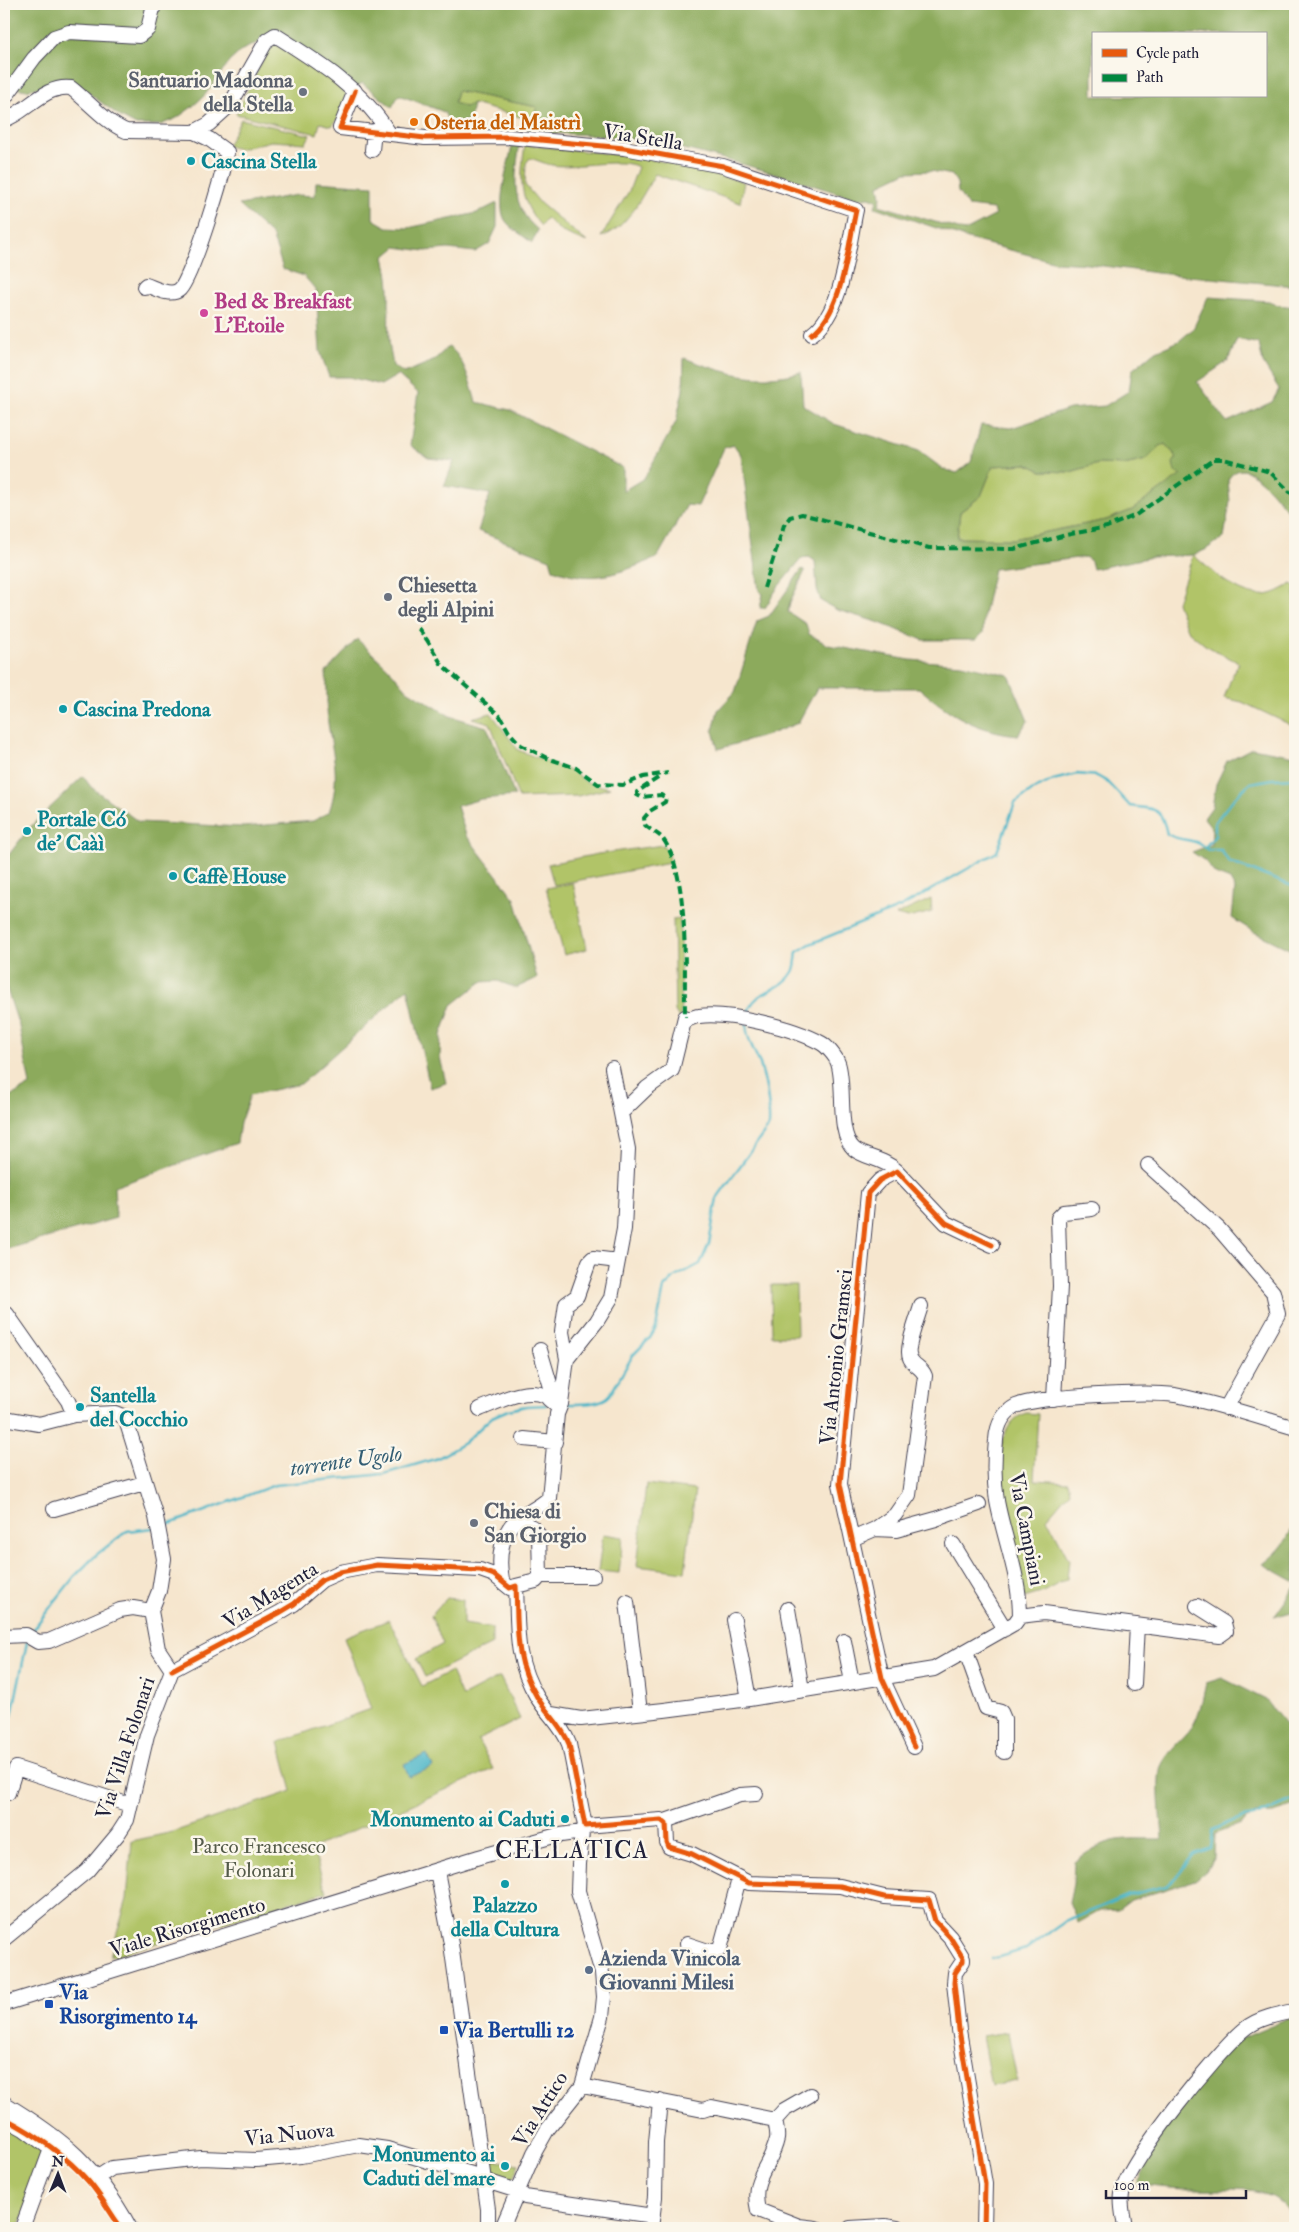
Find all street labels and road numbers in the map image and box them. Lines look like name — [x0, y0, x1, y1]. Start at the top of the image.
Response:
street label: Via Stella — [601, 118, 685, 157]
street label: Via Antonio Gramsci — [814, 1267, 859, 1446]
street label: Via Campiani — [1002, 1470, 1051, 1588]
street label: Via Magenta — [218, 1555, 323, 1635]
street label: Via Villa Folonari — [90, 1673, 161, 1823]
street label: Viale Risorgimento — [106, 1891, 268, 1964]
street label: Via Attico — [507, 2066, 574, 2152]
street label: Via Nuova — [243, 2116, 336, 2153]

